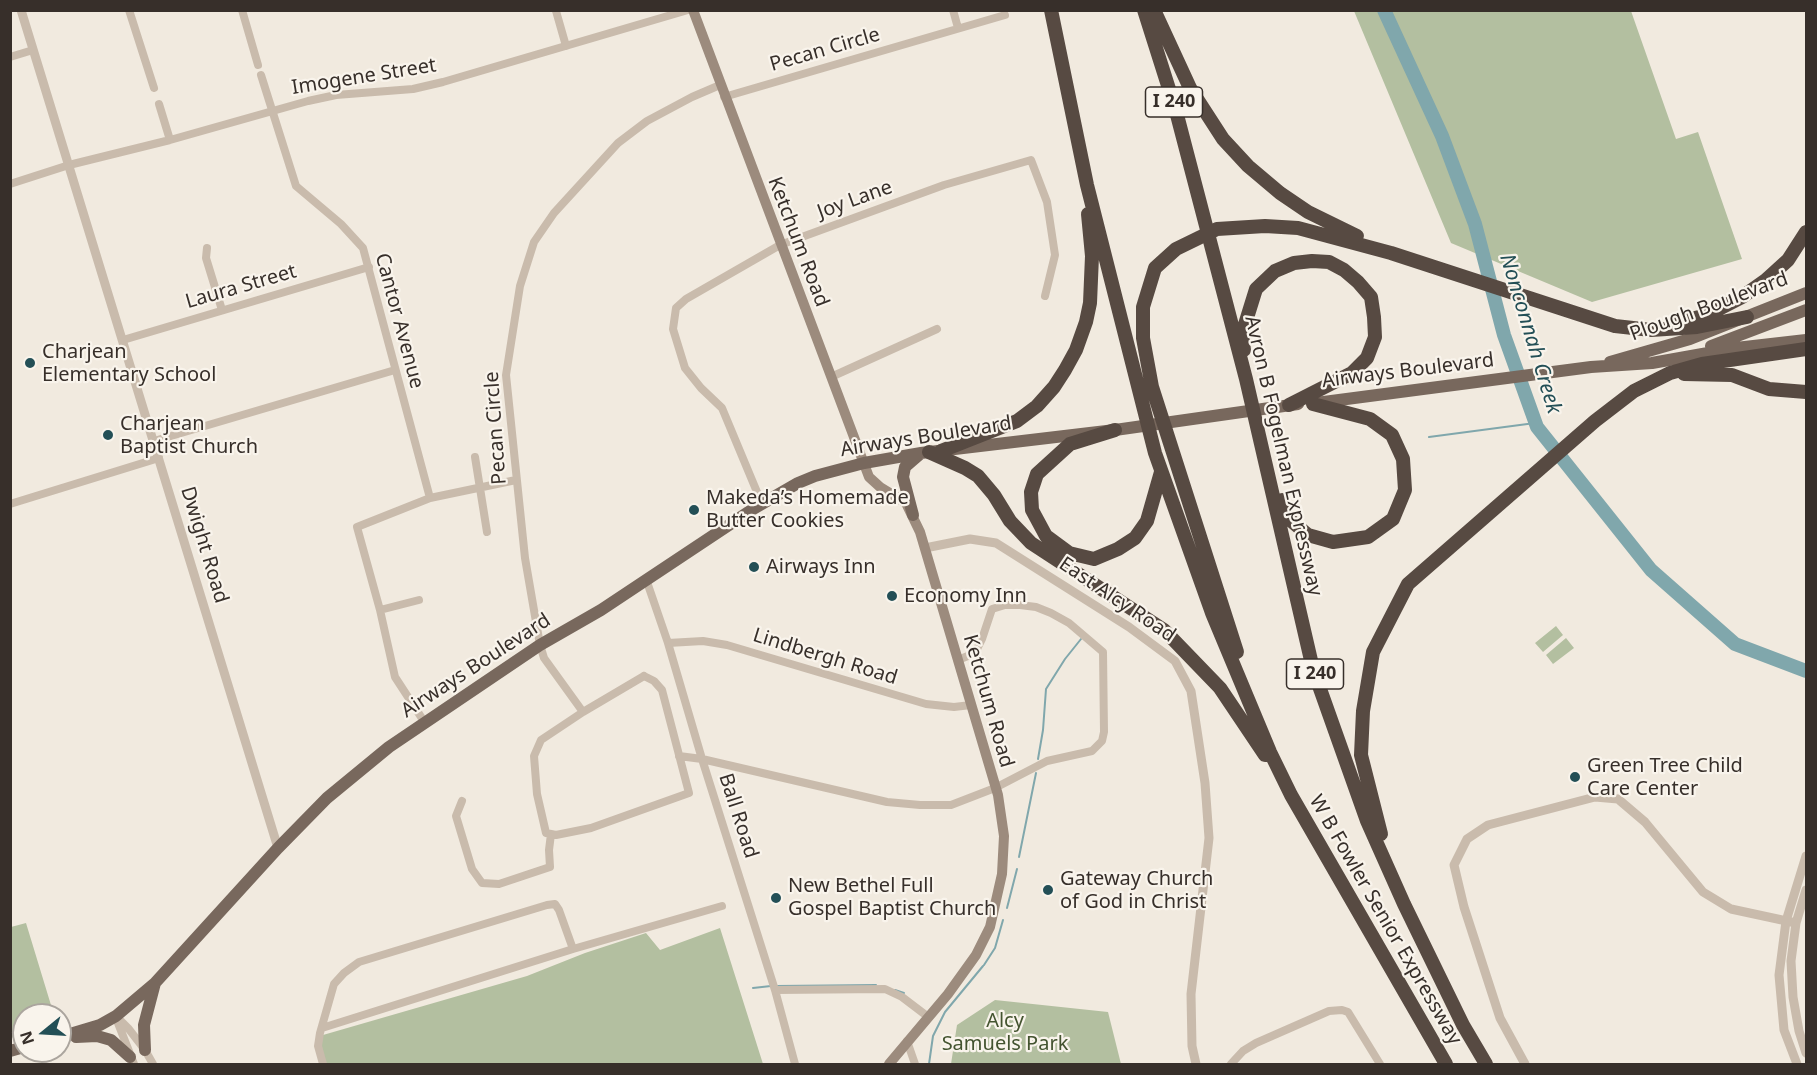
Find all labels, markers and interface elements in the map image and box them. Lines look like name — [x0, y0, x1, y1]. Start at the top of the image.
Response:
street label: Pecan Circle — [767, 23, 883, 77]
street label: Imogene Street — [290, 54, 438, 100]
road number: I 240 — [1146, 87, 1202, 117]
street label: Ketchum Road — [762, 174, 834, 310]
street label: Joy Lane — [814, 175, 896, 225]
street label: Cantor Avenue — [369, 251, 429, 391]
water label: Nonconnah Creek — [1494, 251, 1566, 417]
street label: Laura Street — [183, 260, 299, 314]
street label: Plough Boulevard — [1627, 267, 1791, 347]
street label: Avron B Fogelman Expressway — [1239, 314, 1327, 598]
place label: Charjean Elementary School — [42, 340, 216, 387]
street label: Airways Boulevard — [1321, 349, 1495, 393]
marker: Charjean Elementary School — [23, 356, 37, 370]
street label: Pecan Circle — [480, 371, 512, 485]
place label: Charjean Baptist Church — [120, 412, 258, 459]
street label: Airways Boulevard — [839, 412, 1013, 462]
marker: Charjean Baptist Church — [101, 428, 115, 442]
street label: Dwight Road — [175, 484, 233, 606]
place label: Makeda’s Homemade Butter Cookies — [706, 486, 909, 533]
marker: Makeda’s Homemade Butter Cookies — [687, 503, 701, 517]
street label: East Alcy Road — [1054, 552, 1180, 648]
place label: Airways Inn — [766, 555, 876, 579]
marker: Airways Inn — [747, 560, 761, 574]
place label: Economy Inn — [904, 584, 1027, 608]
marker: Economy Inn — [885, 589, 899, 603]
street label: Airways Boulevard — [397, 609, 555, 723]
street label: Lindbergh Road — [750, 624, 900, 690]
street label: Ketchum Road — [958, 632, 1018, 770]
road number: I 240 — [1286, 659, 1344, 689]
place label: Green Tree Child Care Center — [1587, 754, 1743, 801]
marker: Green Tree Child Care Center — [1568, 770, 1582, 784]
street label: Ball Road — [713, 771, 763, 861]
street label: W B Fowler Senior Expressway — [1303, 791, 1467, 1049]
place label: Gateway Church of God in Christ — [1060, 867, 1213, 914]
place label: New Bethel Full Gospel Baptist Church — [788, 874, 996, 921]
marker: Gateway Church of God in Christ — [1041, 883, 1055, 897]
marker: New Bethel Full Gospel Baptist Church — [769, 891, 783, 905]
north arrow — [12, 1003, 72, 1063]
park label: Alcy Samuels Park — [942, 1009, 1068, 1056]
text: N — [14, 1028, 39, 1048]

